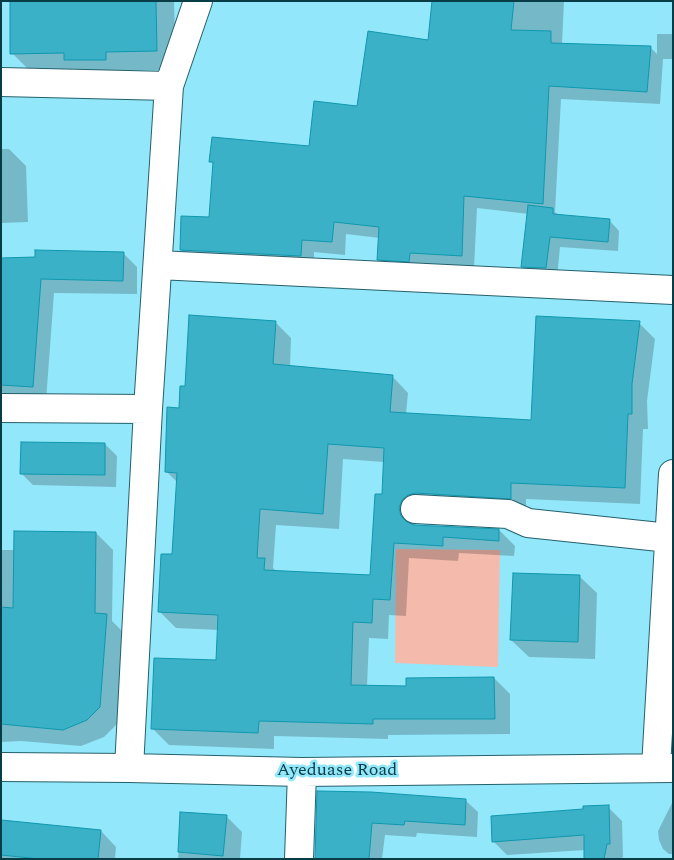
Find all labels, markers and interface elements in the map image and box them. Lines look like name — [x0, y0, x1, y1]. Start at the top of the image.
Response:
street label: Ayeduase Road — [277, 760, 397, 782]

